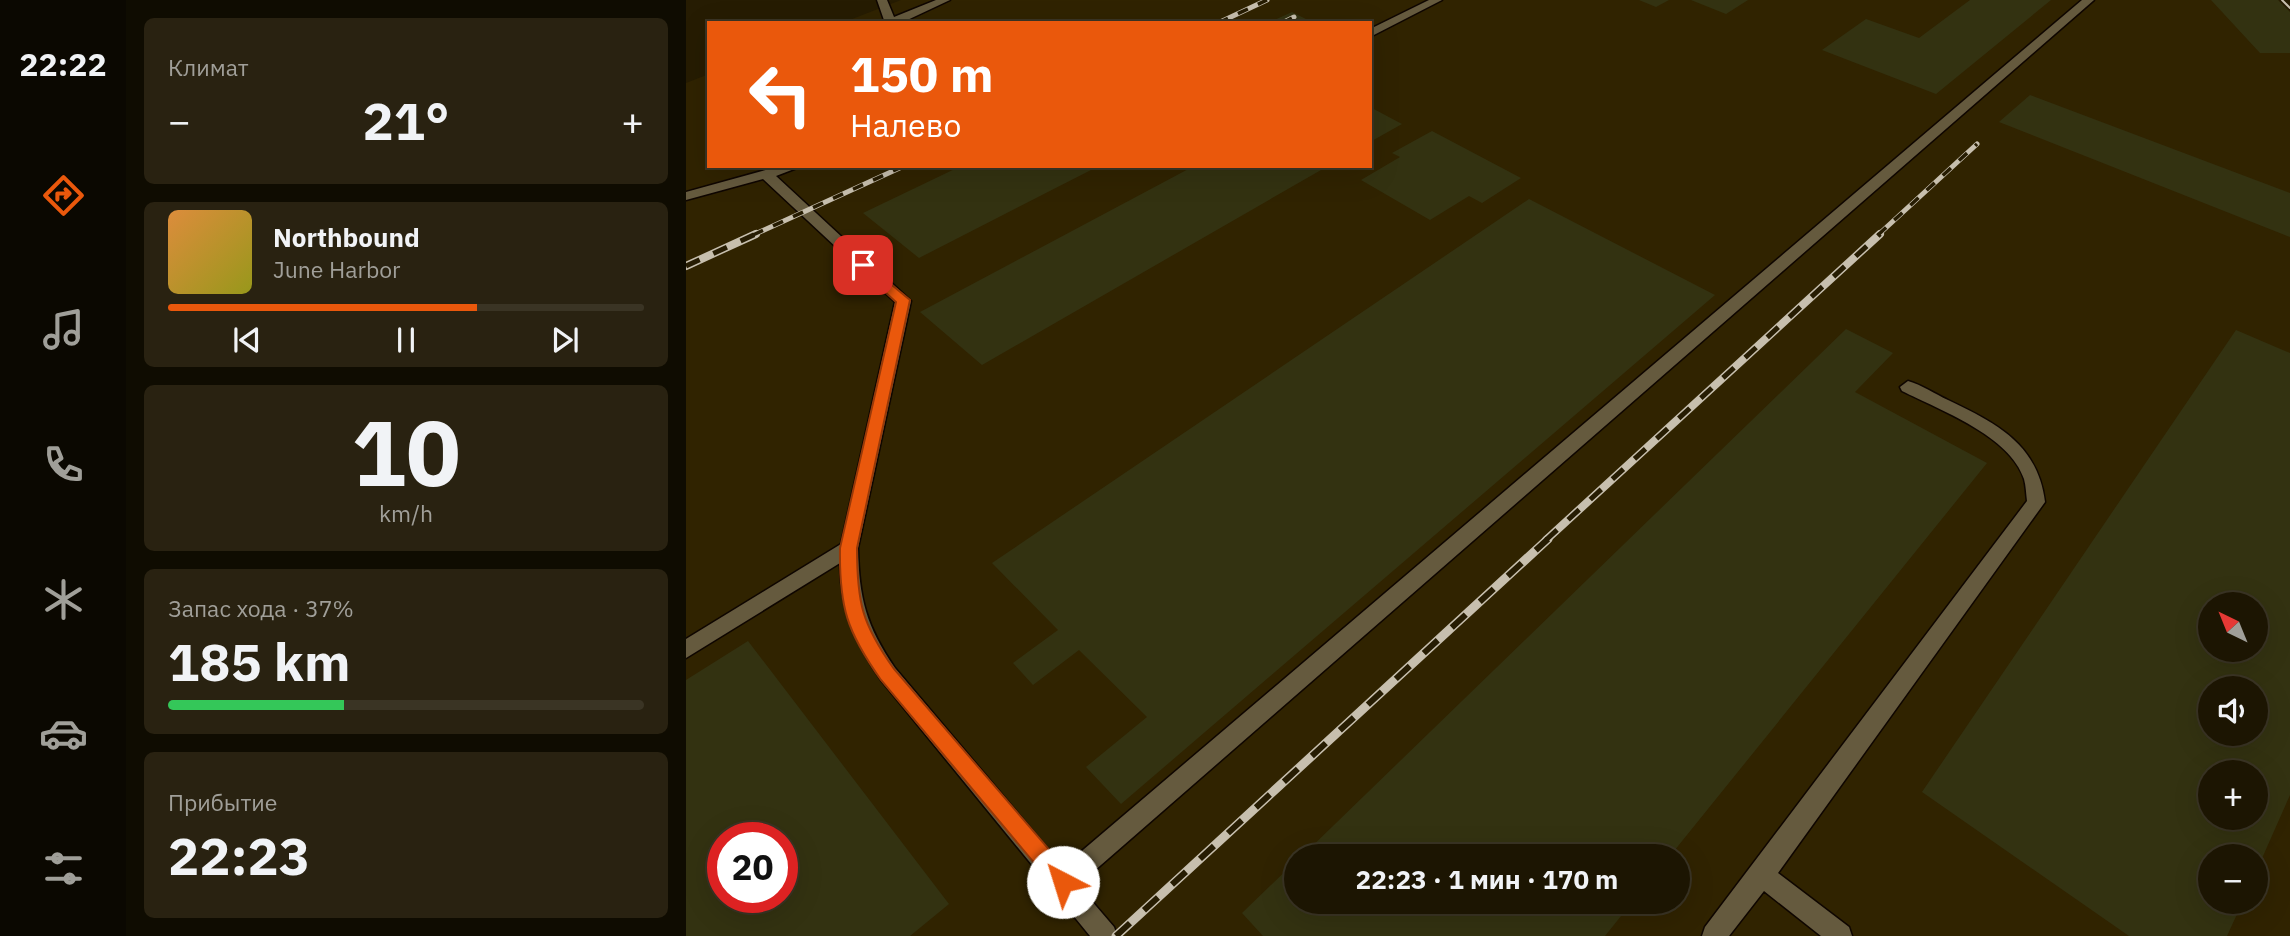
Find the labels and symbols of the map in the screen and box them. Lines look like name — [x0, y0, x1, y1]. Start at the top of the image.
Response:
pin — [833, 235, 893, 295]
north arrow — [2198, 592, 2268, 662]
speed limit sign: 20 — [707, 822, 798, 913]
position arrow — [1026, 845, 1100, 919]

